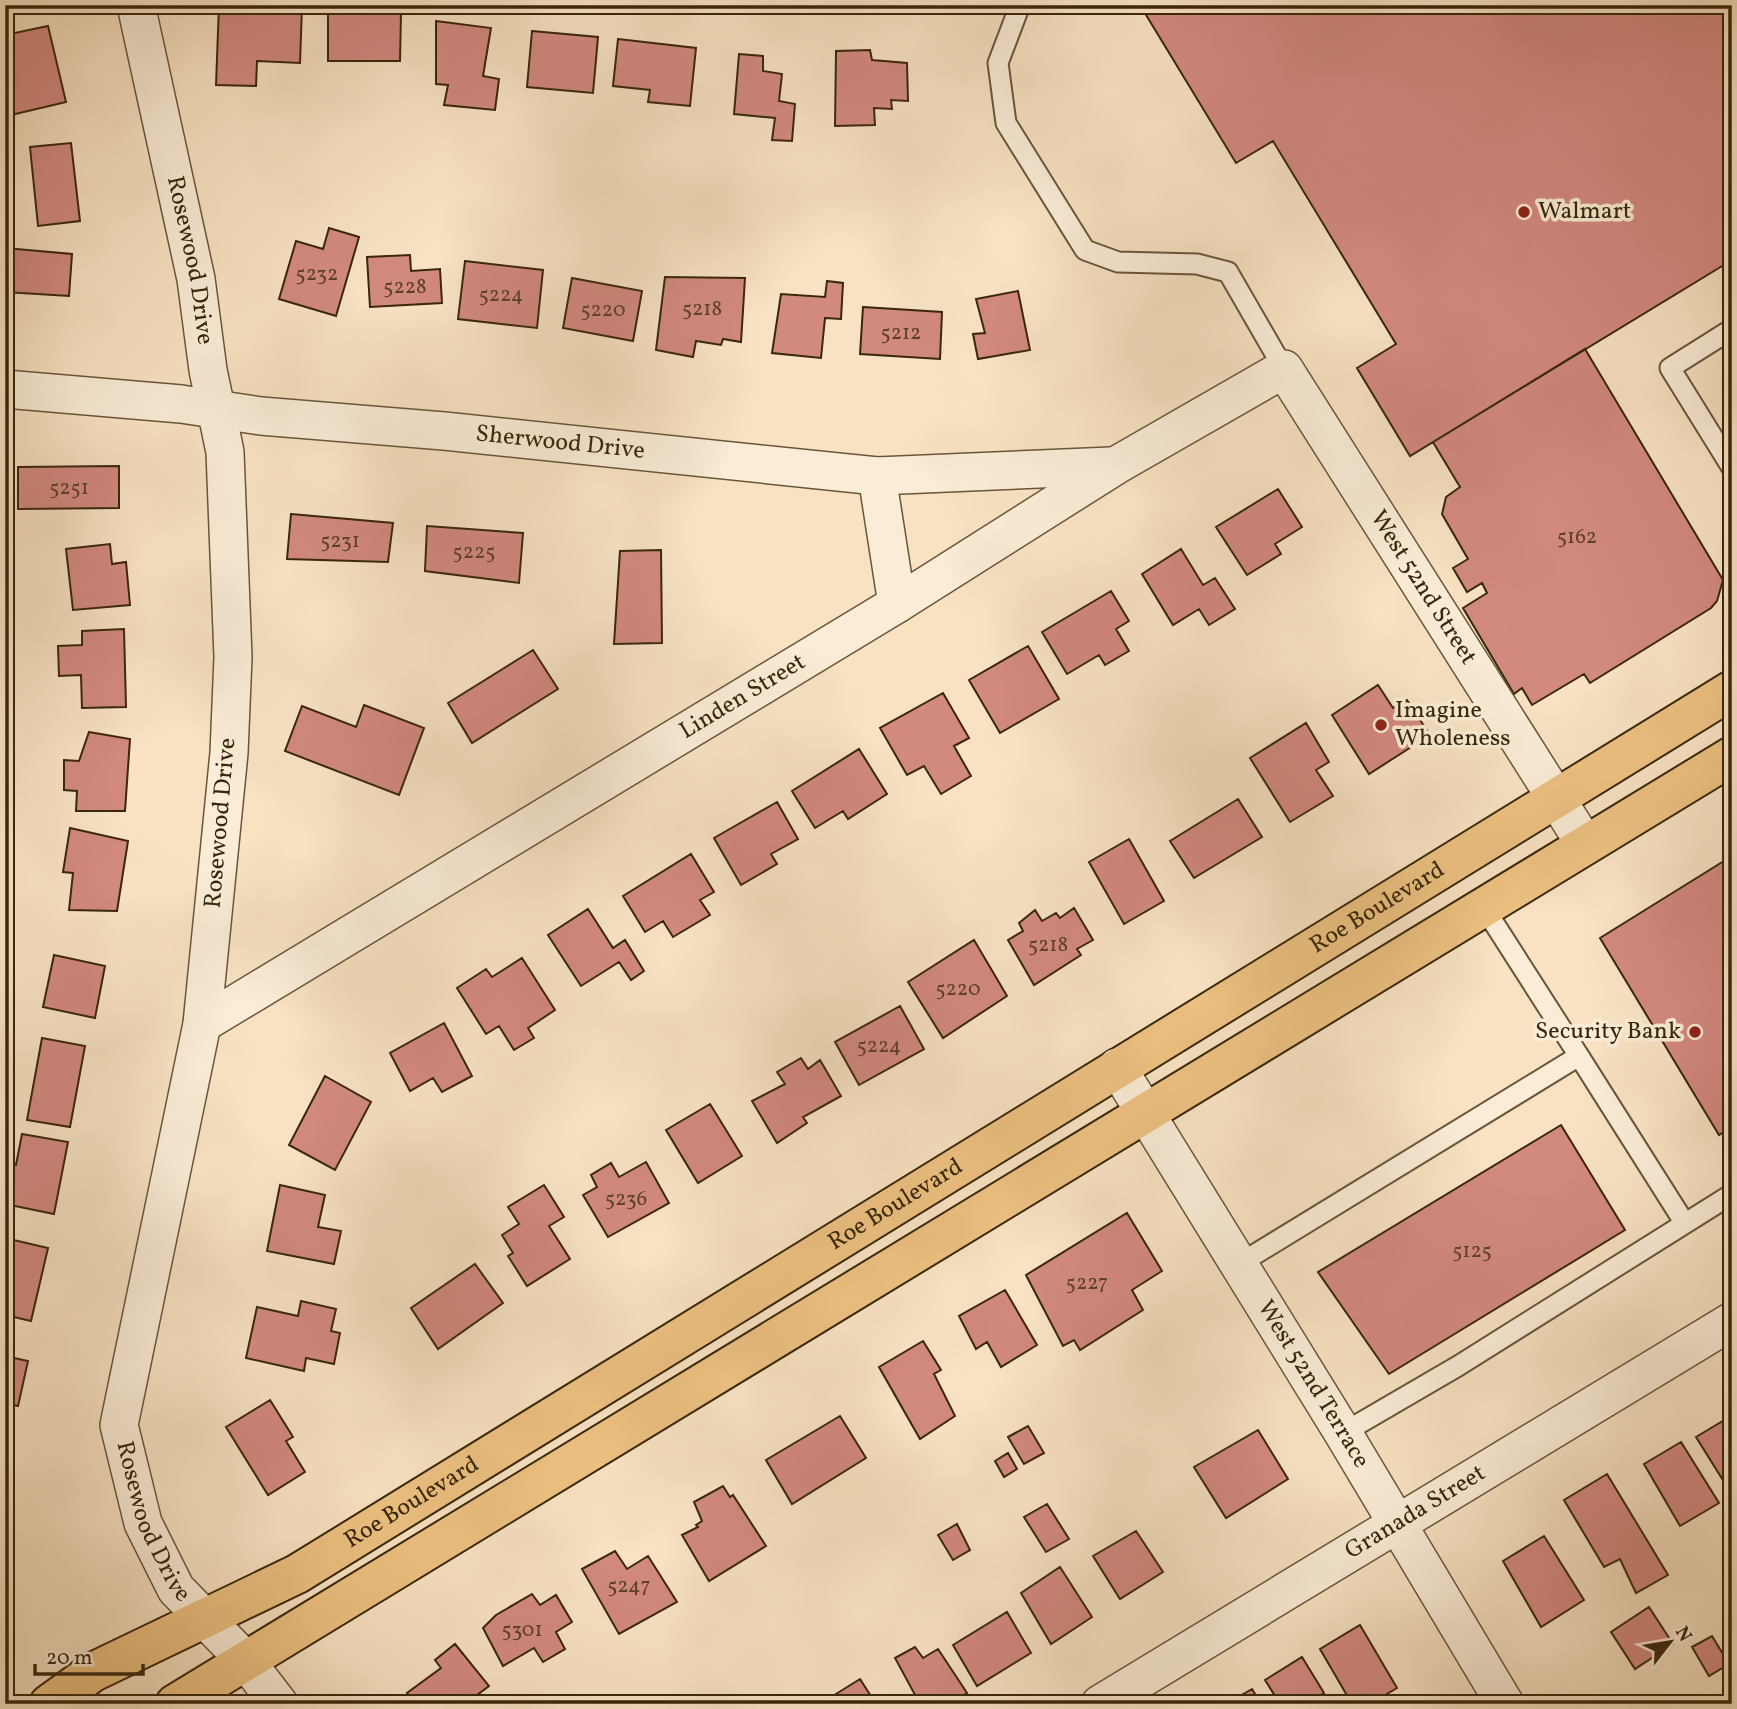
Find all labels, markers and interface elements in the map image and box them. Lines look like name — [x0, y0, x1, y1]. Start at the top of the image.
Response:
street label: Rosewood Drive — [157, 173, 221, 347]
place label: Walmart — [1538, 195, 1631, 229]
marker: Walmart — [1516, 204, 1532, 220]
house number: 5232 — [296, 260, 338, 289]
house number: 5228 — [383, 273, 427, 302]
house number: 5224 — [479, 281, 523, 310]
house number: 5218 — [682, 295, 722, 324]
house number: 5220 — [580, 296, 626, 325]
house number: 5212 — [881, 319, 921, 348]
street label: Sherwood Drive — [474, 417, 646, 469]
house number: 5251 — [49, 474, 89, 503]
street label: West 52nd Street — [1361, 504, 1484, 672]
house number: 5162 — [1557, 523, 1597, 552]
house number: 5231 — [320, 527, 360, 556]
house number: 5225 — [453, 538, 495, 567]
street label: Linden Street — [673, 646, 812, 748]
place label: Imagine Wholeness — [1395, 694, 1510, 756]
marker: Imagine Wholeness — [1373, 717, 1389, 733]
street label: Rosewood Drive — [197, 736, 245, 910]
street label: Roe Boulevard — [1304, 854, 1452, 963]
house number: 5218 — [1028, 931, 1068, 960]
house number: 5220 — [935, 975, 981, 1004]
place label: Security Bank — [1535, 1015, 1681, 1049]
marker: Security Bank — [1687, 1024, 1703, 1040]
house number: 5224 — [857, 1032, 901, 1061]
street label: Roe Boulevard — [822, 1151, 970, 1260]
house number: 5236 — [605, 1185, 647, 1214]
house number: 5125 — [1452, 1237, 1492, 1266]
house number: 5227 — [1066, 1269, 1108, 1298]
street label: West 52nd Terrace — [1248, 1294, 1377, 1475]
street label: Rosewood Drive — [107, 1438, 198, 1611]
street label: Roe Boulevard — [338, 1449, 486, 1558]
street label: Granada Street — [1339, 1457, 1492, 1569]
house number: 5247 — [607, 1572, 651, 1601]
north arrow — [1636, 1608, 1706, 1678]
house number: 5301 — [501, 1616, 543, 1645]
text: N — [1668, 1622, 1698, 1647]
scale bar — [35, 1632, 144, 1676]
text: 20 m — [46, 1644, 92, 1673]

